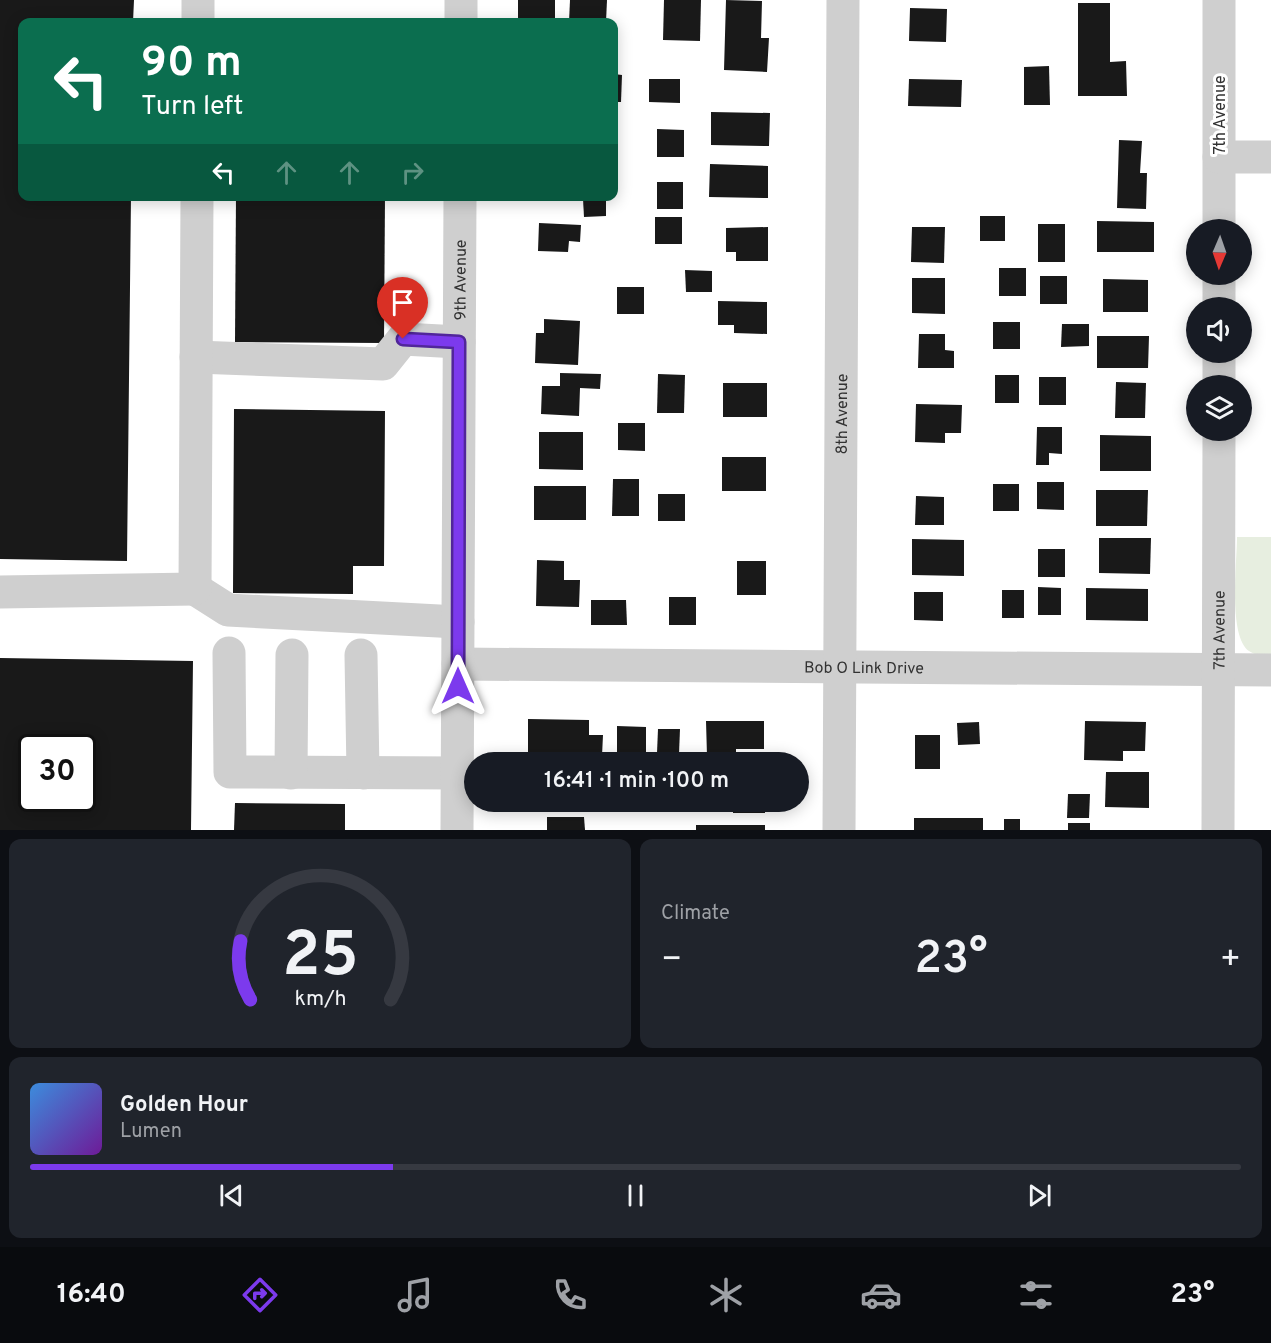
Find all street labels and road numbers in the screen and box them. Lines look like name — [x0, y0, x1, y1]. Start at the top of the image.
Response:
street label: 7th Avenue — [1211, 75, 1231, 155]
street label: 9th Avenue — [451, 239, 472, 321]
street label: 8th Avenue — [833, 374, 853, 455]
street label: 7th Avenue — [1210, 590, 1231, 670]
street label: Bob O Link Drive — [804, 659, 924, 679]

